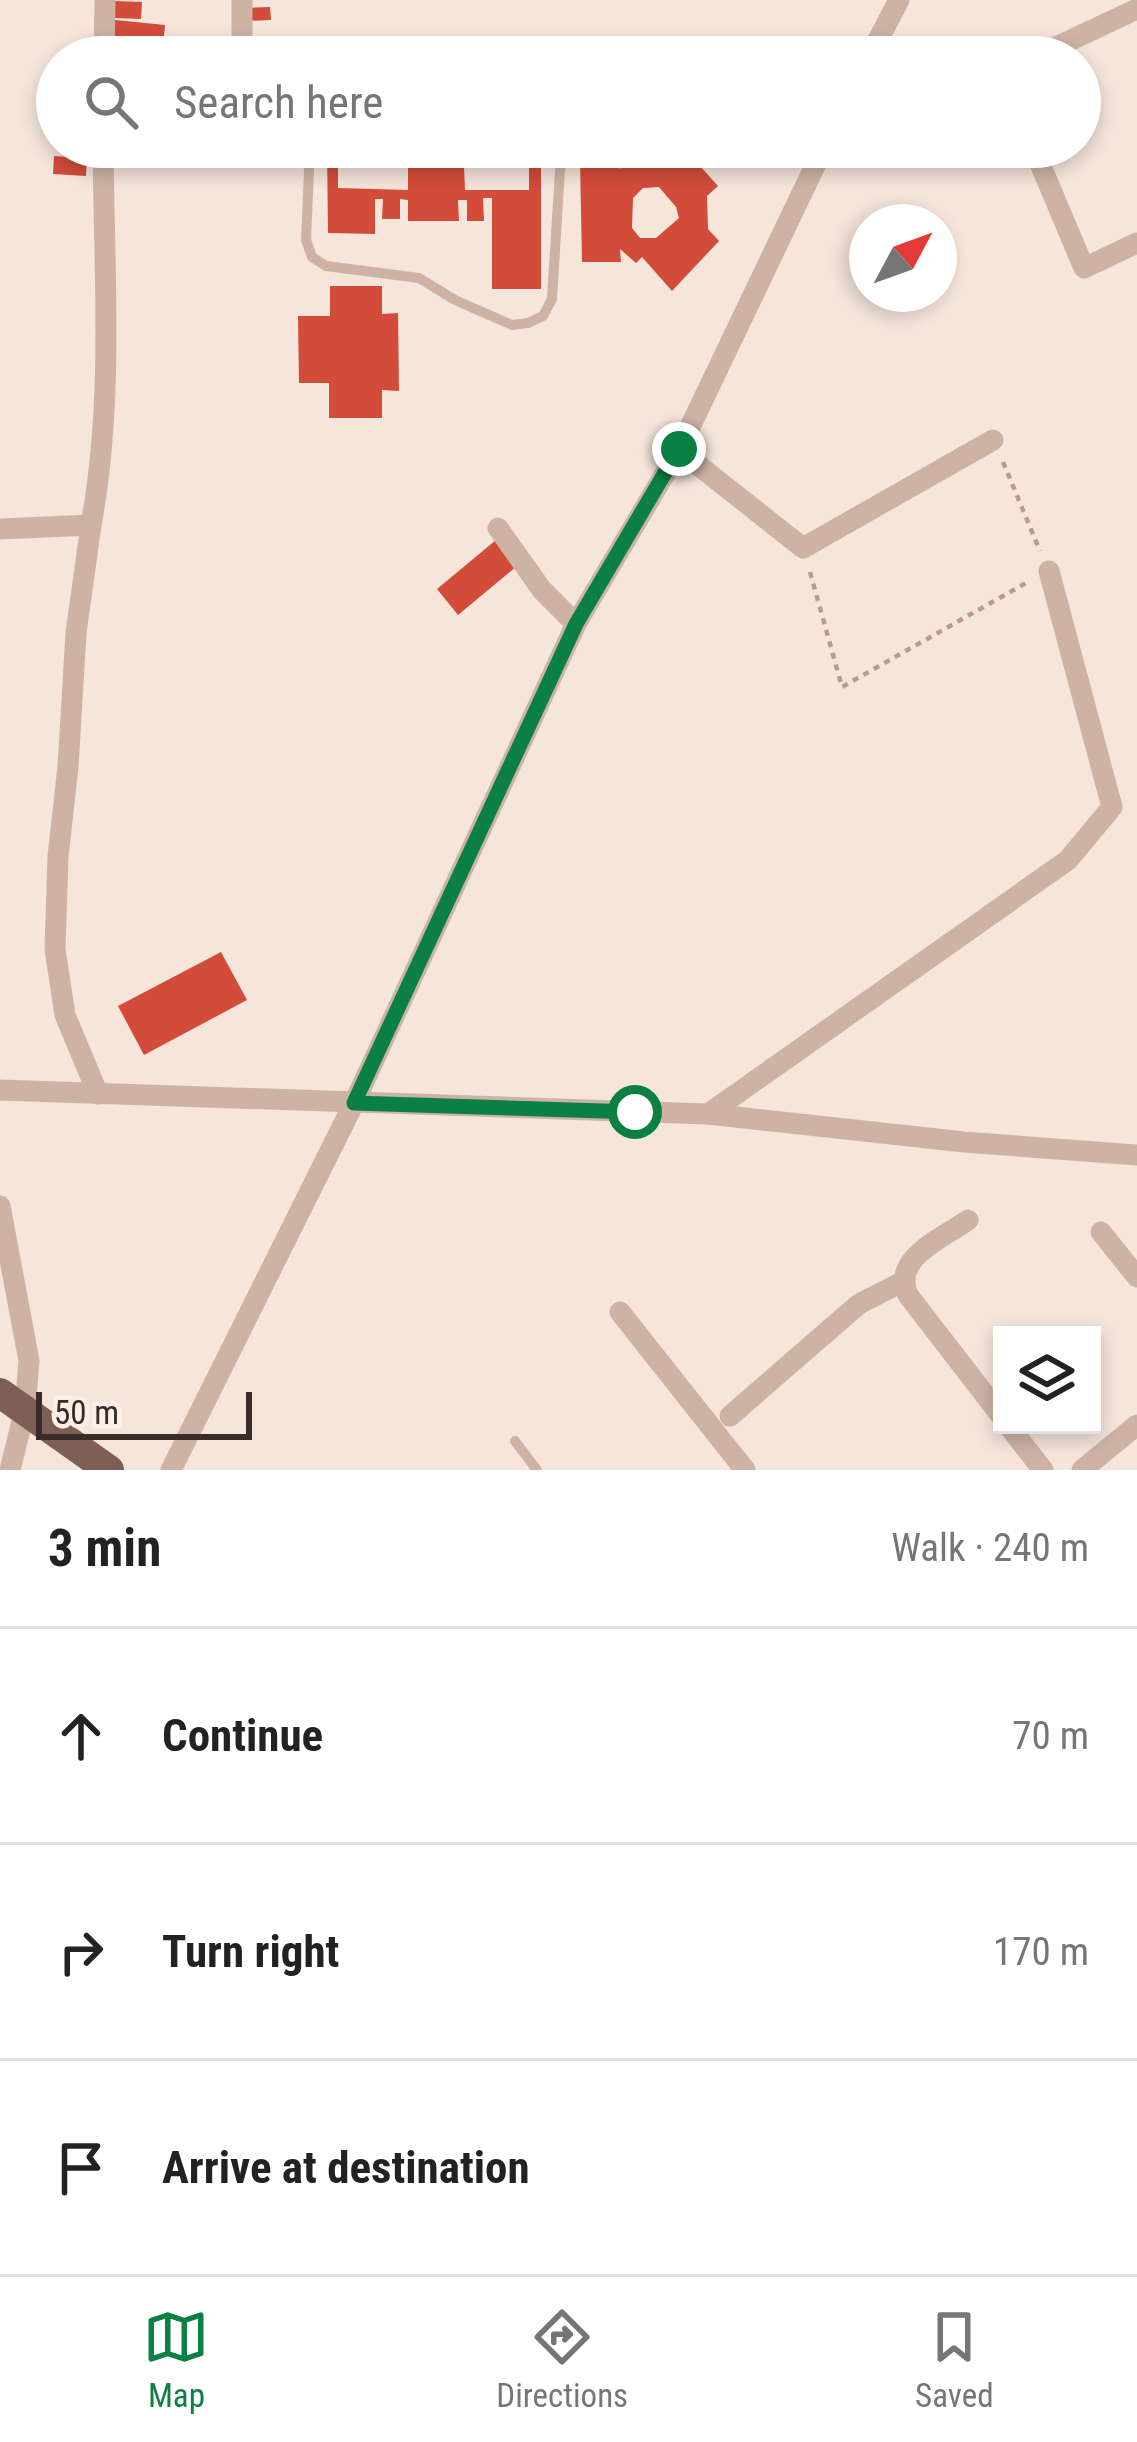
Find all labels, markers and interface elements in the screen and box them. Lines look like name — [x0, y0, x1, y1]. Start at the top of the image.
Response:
search box — [36, 36, 1101, 168]
icon: search — [78, 69, 144, 135]
text: Search here — [174, 76, 383, 129]
north arrow — [849, 204, 957, 312]
route end — [652, 422, 706, 476]
route start — [608, 1085, 662, 1139]
map controls — [993, 1326, 1101, 1434]
button: layers — [993, 1326, 1101, 1434]
scale bar — [36, 1386, 252, 1439]
text: 50 m — [54, 1393, 119, 1432]
text: 3 min — [48, 1519, 161, 1578]
text: Walk · 240 m — [891, 1525, 1089, 1571]
icon: ahead — [48, 1703, 114, 1769]
text: Continue — [162, 1709, 323, 1762]
text: 70 m — [1012, 1713, 1089, 1759]
icon: right — [48, 1919, 114, 1985]
text: Turn right — [162, 1925, 339, 1978]
text: 170 m — [993, 1929, 1089, 1975]
icon: arrive — [48, 2135, 114, 2201]
text: Arrive at destination — [162, 2141, 530, 2194]
tab: Map — [143, 2304, 209, 2415]
tab: Directions — [496, 2304, 628, 2415]
tab: Saved — [915, 2304, 994, 2415]

